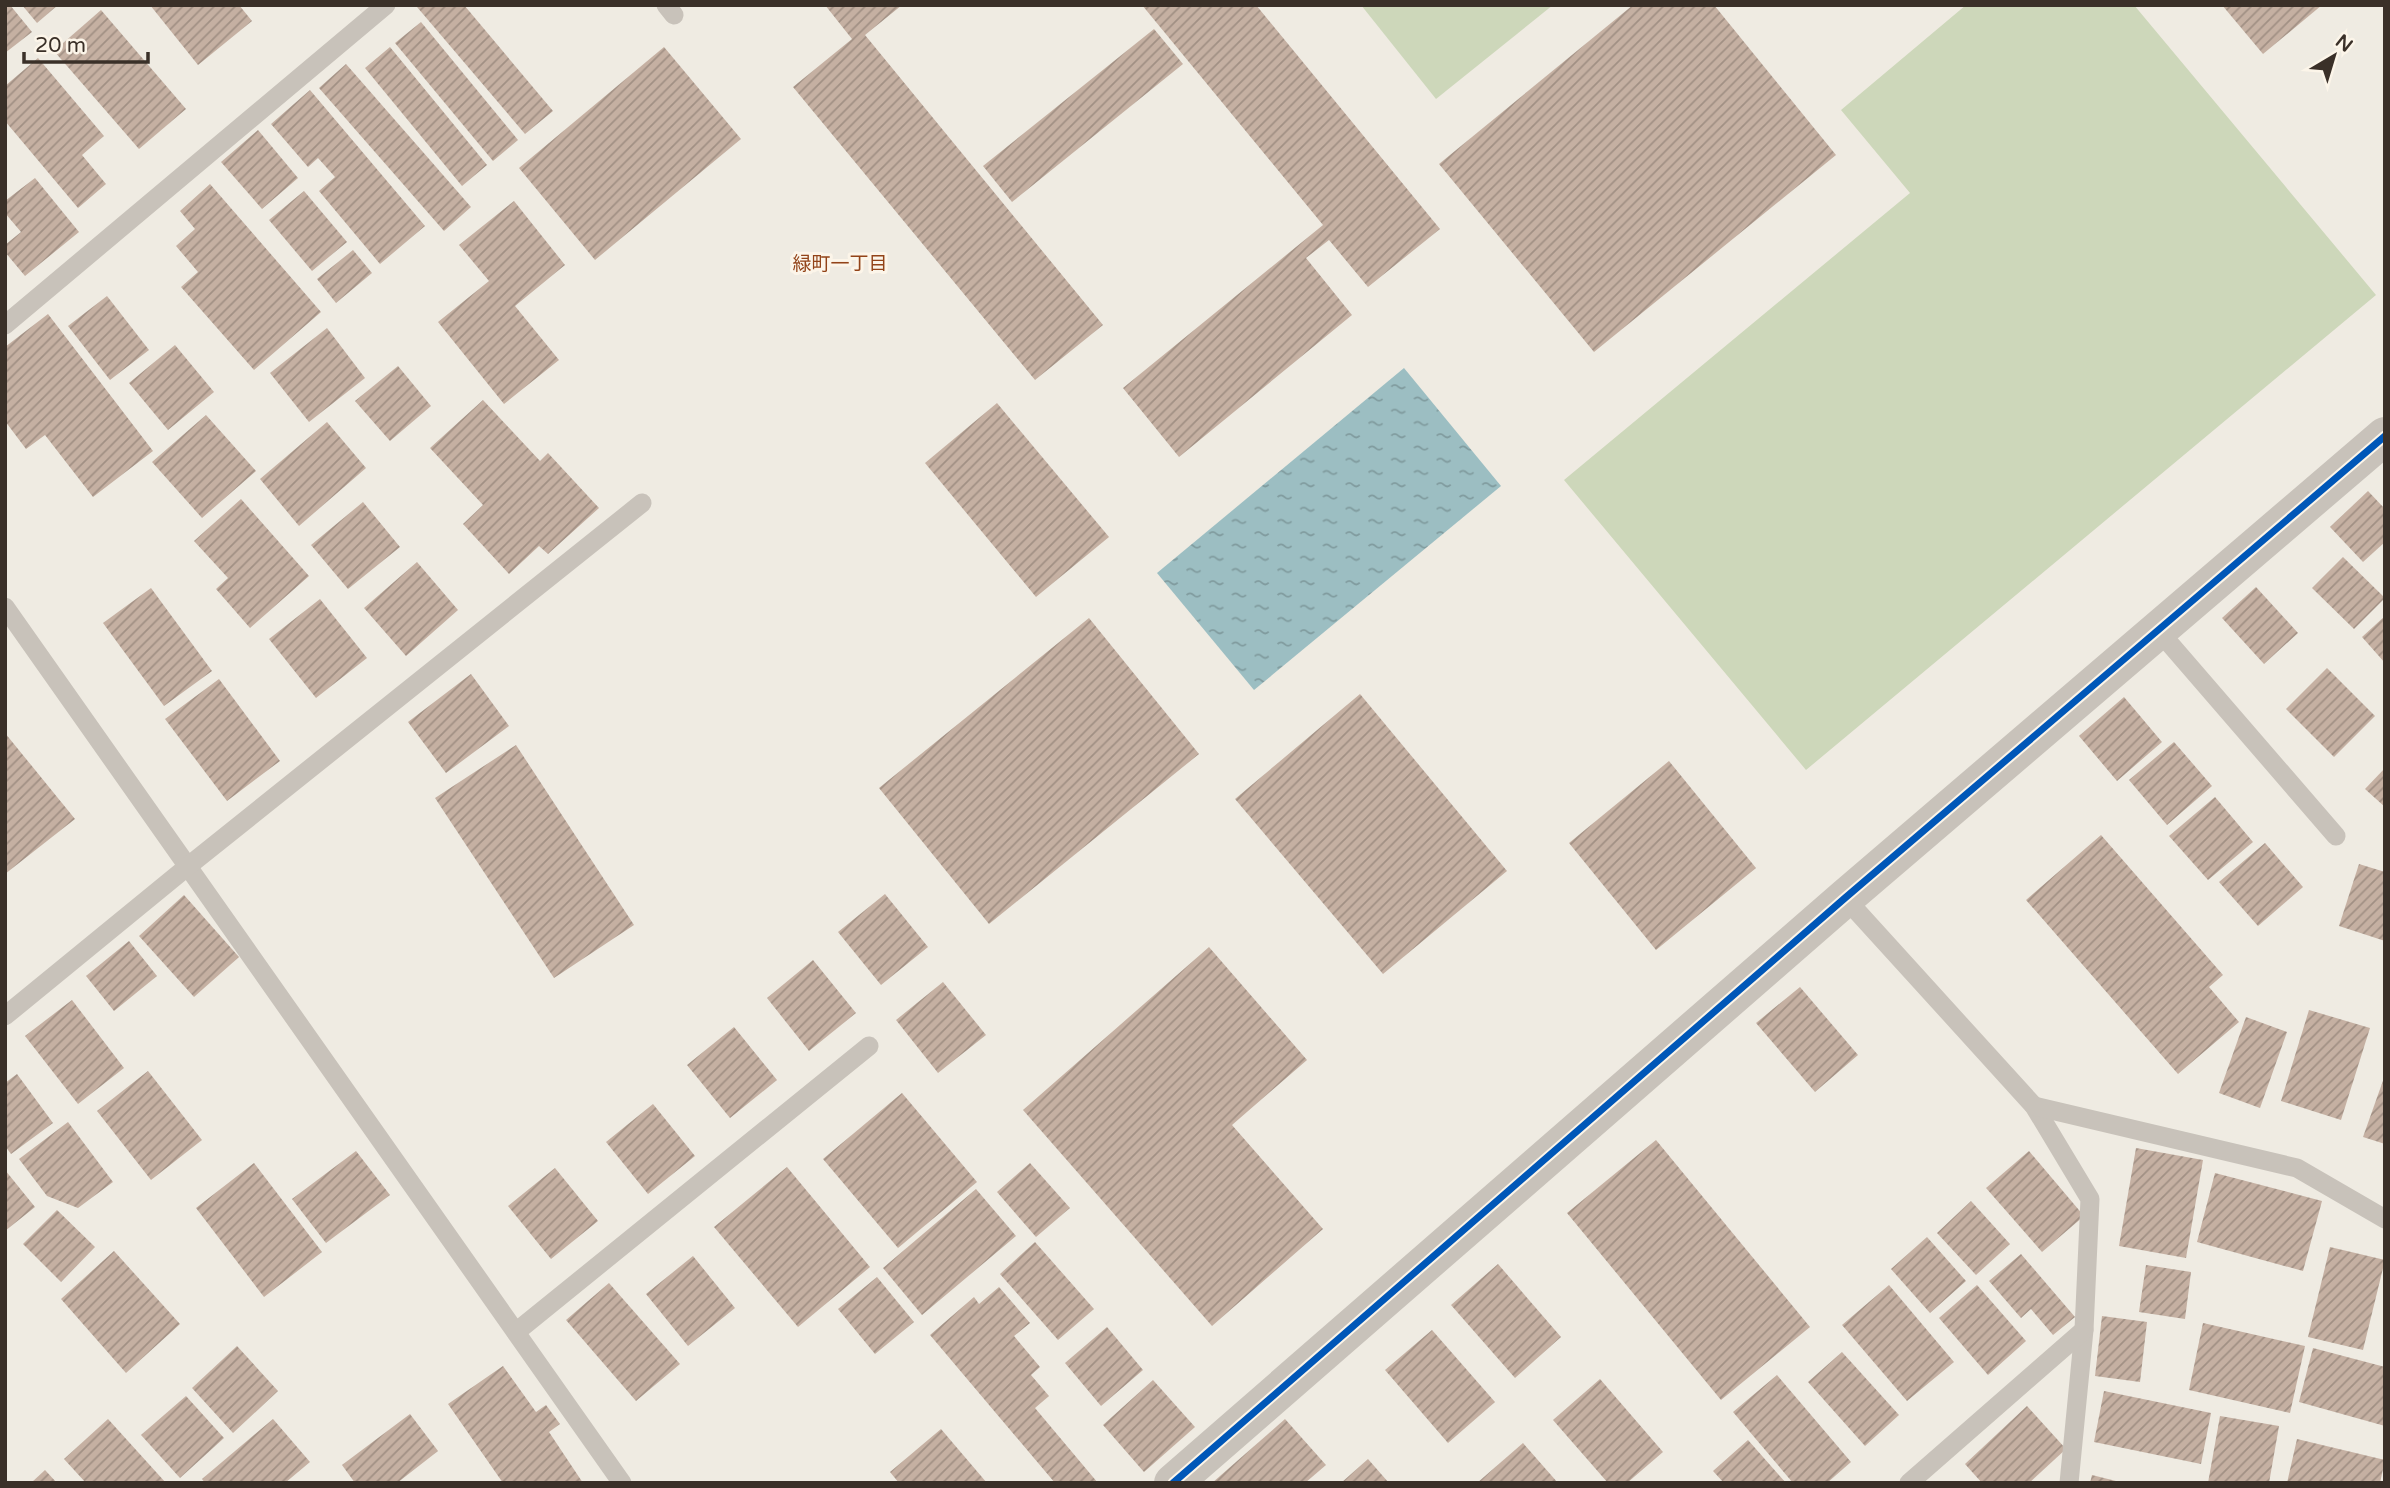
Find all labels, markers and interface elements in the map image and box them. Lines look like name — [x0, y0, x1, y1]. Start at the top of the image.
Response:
scale bar — [24, 21, 149, 65]
north arrow — [2299, 21, 2369, 91]
text: N — [2331, 30, 2357, 57]
text: 20 m — [35, 33, 86, 58]
district label: 緑町一丁目 — [792, 253, 888, 275]

